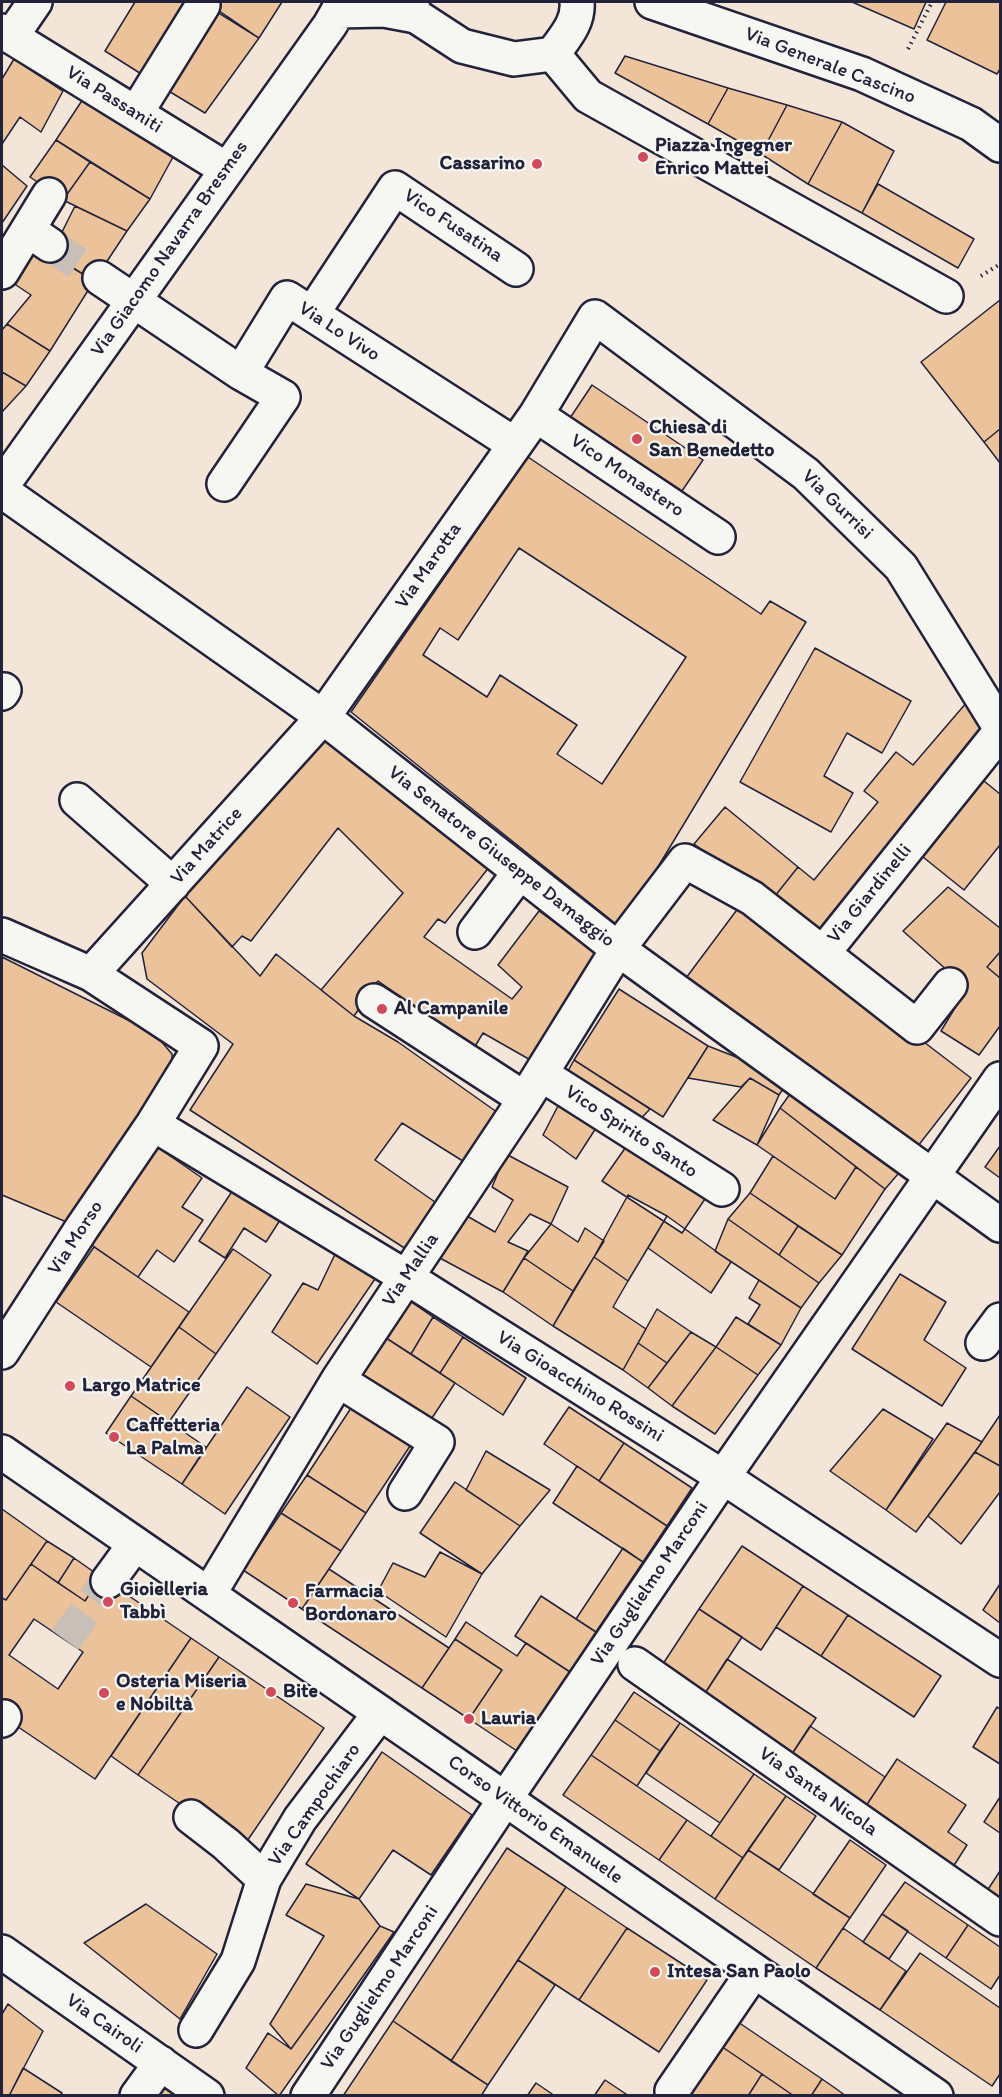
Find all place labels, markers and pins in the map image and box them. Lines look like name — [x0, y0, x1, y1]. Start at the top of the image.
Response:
place label: Piazza Ingegner Enrico Mattei — [655, 134, 792, 181]
marker: Piazza Ingegner Enrico Mattei — [636, 150, 650, 164]
place label: Cassarino — [440, 152, 525, 176]
marker: Cassarino — [530, 157, 544, 171]
place label: Chiesa di San Benedetto — [649, 416, 775, 463]
marker: Chiesa di San Benedetto — [630, 432, 644, 446]
place label: Al Campanile — [394, 997, 508, 1021]
marker: Al Campanile — [375, 1002, 389, 1016]
place label: Largo Matrice — [82, 1374, 201, 1398]
marker: Largo Matrice — [63, 1379, 77, 1393]
place label: Caffetteria La Palma — [126, 1414, 220, 1461]
marker: Caffetteria La Palma — [107, 1430, 121, 1444]
place label: Gioielleria Tabbì — [120, 1578, 208, 1625]
place label: Farmacia Bordonaro — [305, 1580, 397, 1627]
marker: Gioielleria Tabbì — [101, 1595, 115, 1609]
marker: Farmacia Bordonaro — [286, 1596, 300, 1610]
place label: Osteria Miseria e Nobiltà — [116, 1670, 247, 1717]
place label: Bite — [283, 1680, 318, 1704]
marker: Bite — [264, 1685, 278, 1699]
marker: Osteria Miseria e Nobiltà — [97, 1686, 111, 1700]
place label: Lauria — [481, 1707, 536, 1731]
marker: Lauria — [462, 1712, 476, 1726]
place label: Intesa San Paolo — [667, 1960, 811, 1984]
marker: Intesa San Paolo — [648, 1965, 662, 1979]

